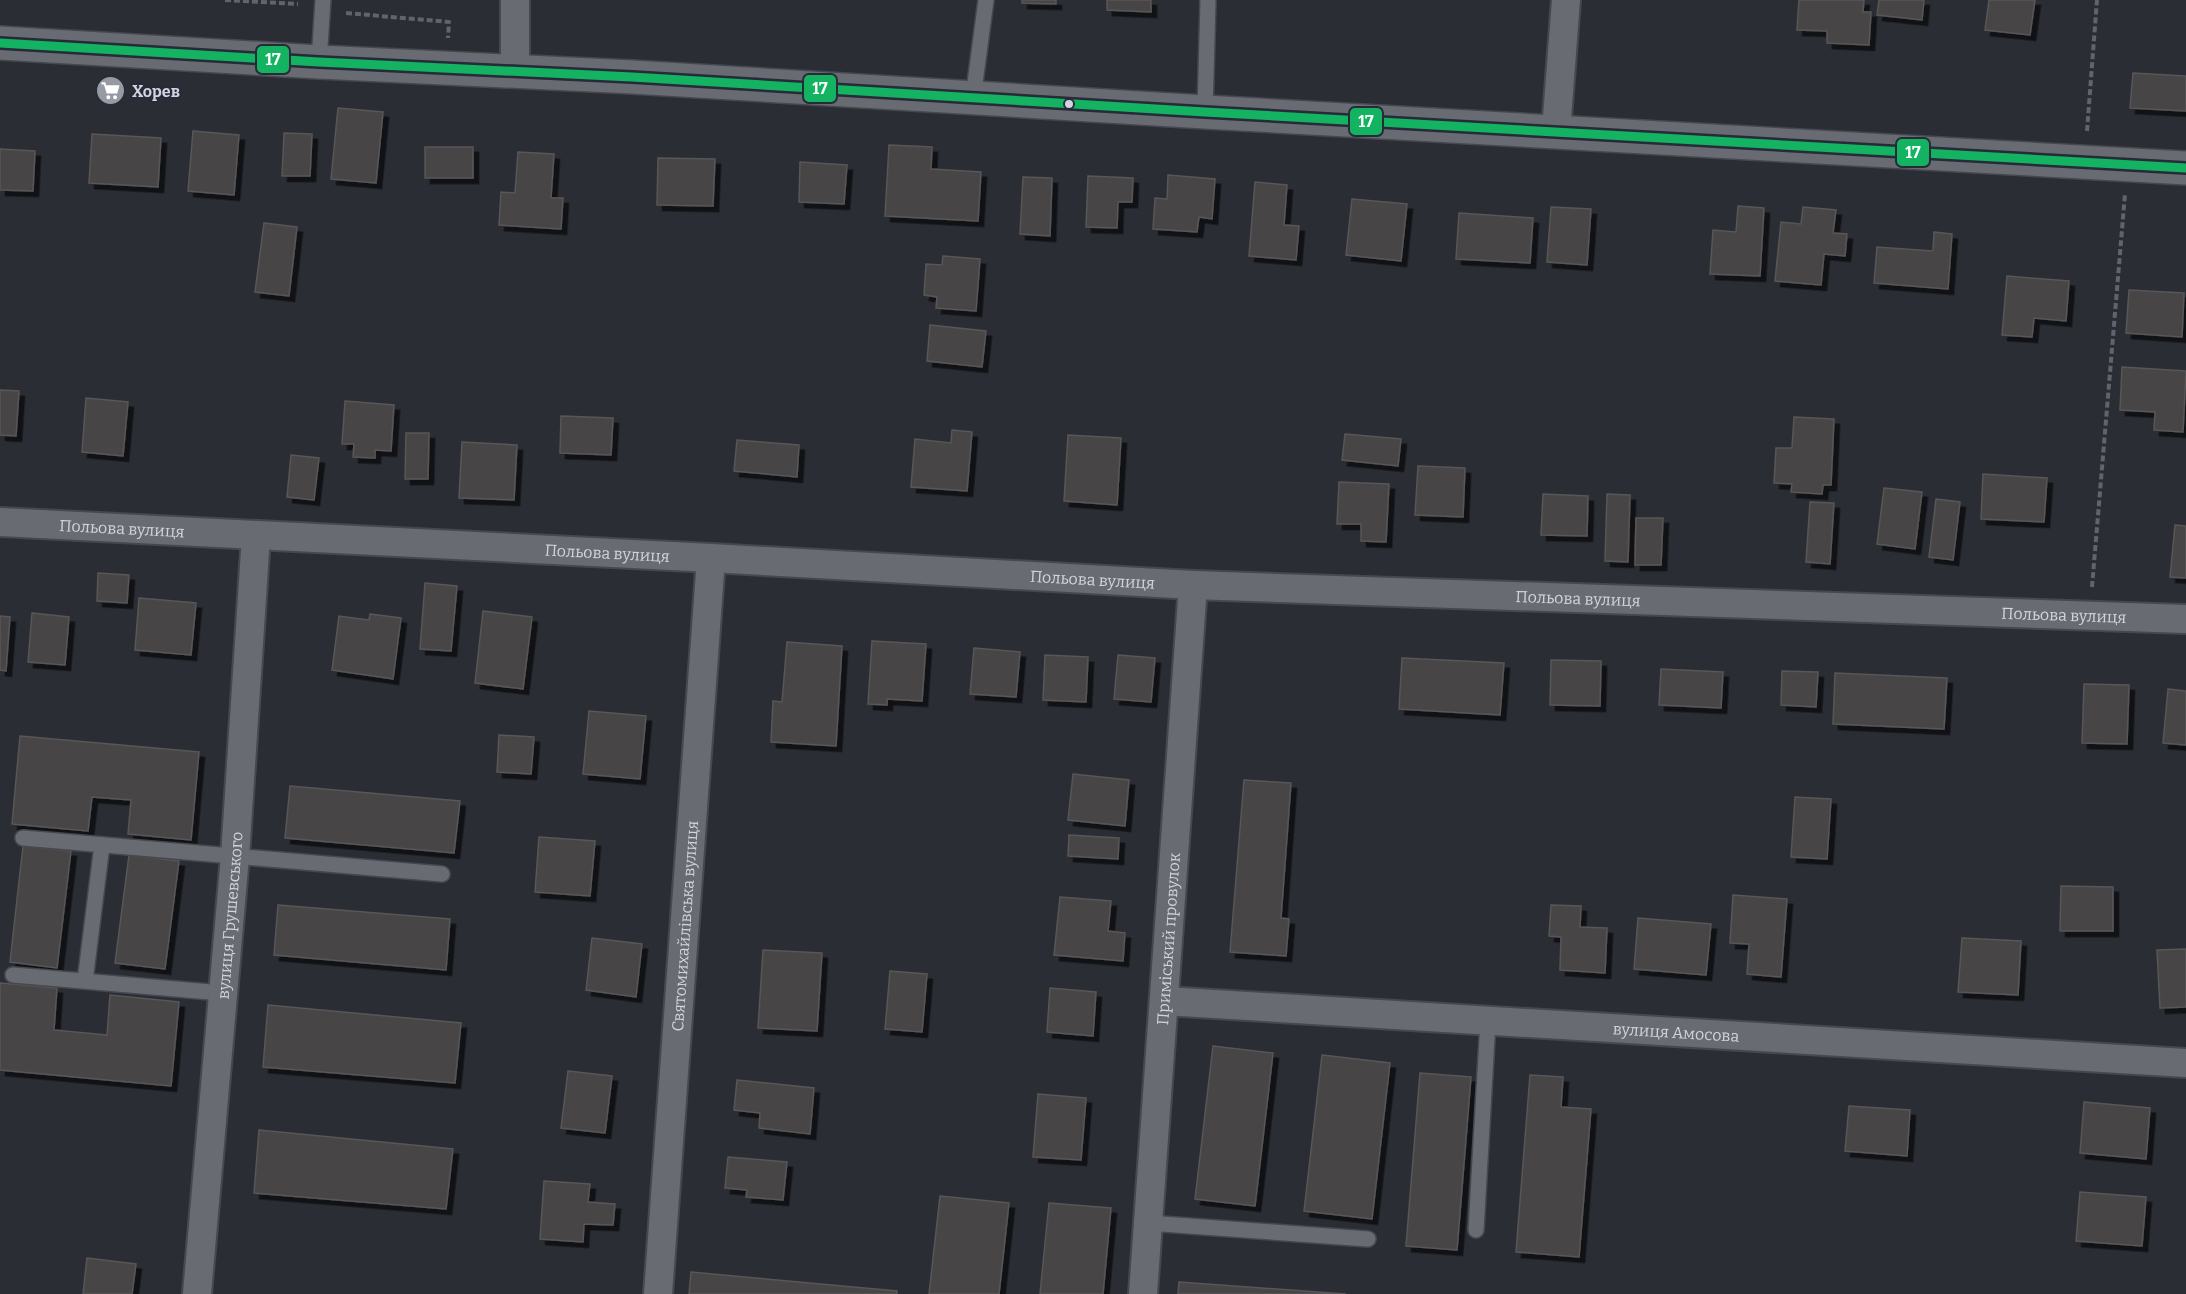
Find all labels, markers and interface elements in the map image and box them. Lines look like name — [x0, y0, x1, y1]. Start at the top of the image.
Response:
line badge: 17 — [256, 45, 290, 74]
text: 17 — [265, 50, 281, 69]
line badge: 17 — [803, 74, 837, 103]
supermarket icon: Хорев — [95, 75, 127, 107]
text: 17 — [812, 79, 828, 98]
place label: Хорев — [132, 82, 180, 101]
unlabelled marker — [1063, 98, 1075, 110]
line badge: 17 — [1349, 107, 1383, 136]
text: 17 — [1358, 112, 1374, 131]
line badge: 17 — [1896, 138, 1930, 167]
text: 17 — [1905, 143, 1921, 162]
street label: Польова вулиця — [59, 516, 185, 541]
street label: Польова вулиця — [544, 541, 670, 566]
street label: Польова вулиця — [1029, 567, 1156, 593]
street label: Польова вулиця — [1515, 587, 1641, 610]
street label: Польова вулиця — [2001, 604, 2127, 627]
street label: Святомихайлівська вулиця — [668, 820, 702, 1032]
street label: вулиця Грушевського — [214, 831, 247, 1000]
street label: Приміський провулок — [1153, 851, 1184, 1026]
street label: вулиця Амосова — [1612, 1019, 1740, 1046]

